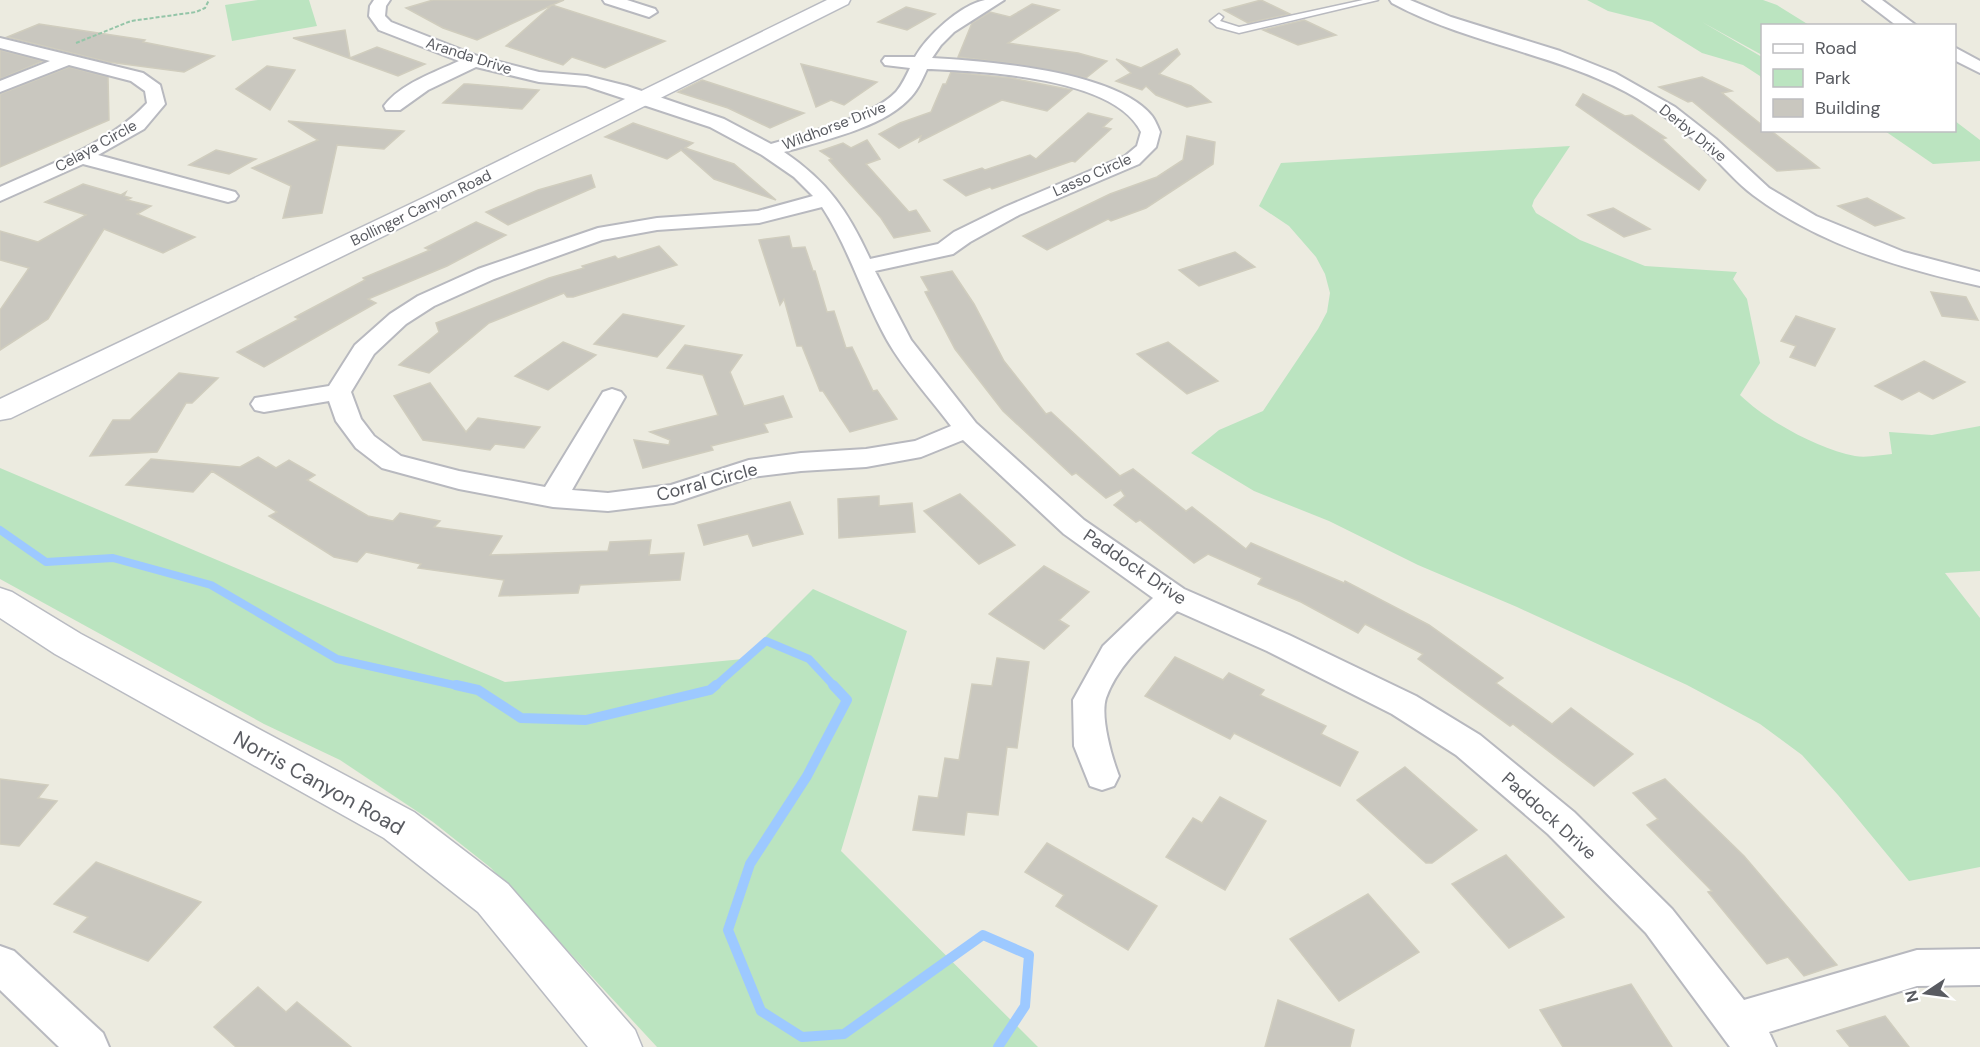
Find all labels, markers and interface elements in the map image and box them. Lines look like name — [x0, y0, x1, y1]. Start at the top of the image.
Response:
legend — [1761, 24, 1956, 132]
street label: Aranda Drive — [423, 33, 515, 79]
text: Road — [1815, 36, 1857, 60]
text: Park — [1815, 66, 1851, 90]
text: Building — [1815, 96, 1880, 120]
street label: Wildhorse Drive — [779, 97, 889, 155]
street label: Derby Drive — [1655, 100, 1731, 166]
street label: Celaya Circle — [52, 115, 140, 177]
street label: Lasso Circle — [1050, 149, 1134, 201]
street label: Bollinger Canyon Road — [347, 165, 495, 251]
street label: Corral Circle — [654, 457, 760, 507]
street label: Paddock Drive — [1079, 524, 1191, 610]
street label: Norris Canyon Road — [228, 724, 410, 842]
street label: Paddock Drive — [1496, 767, 1602, 865]
north arrow — [1896, 963, 1956, 1023]
text: N — [1900, 988, 1923, 1004]

